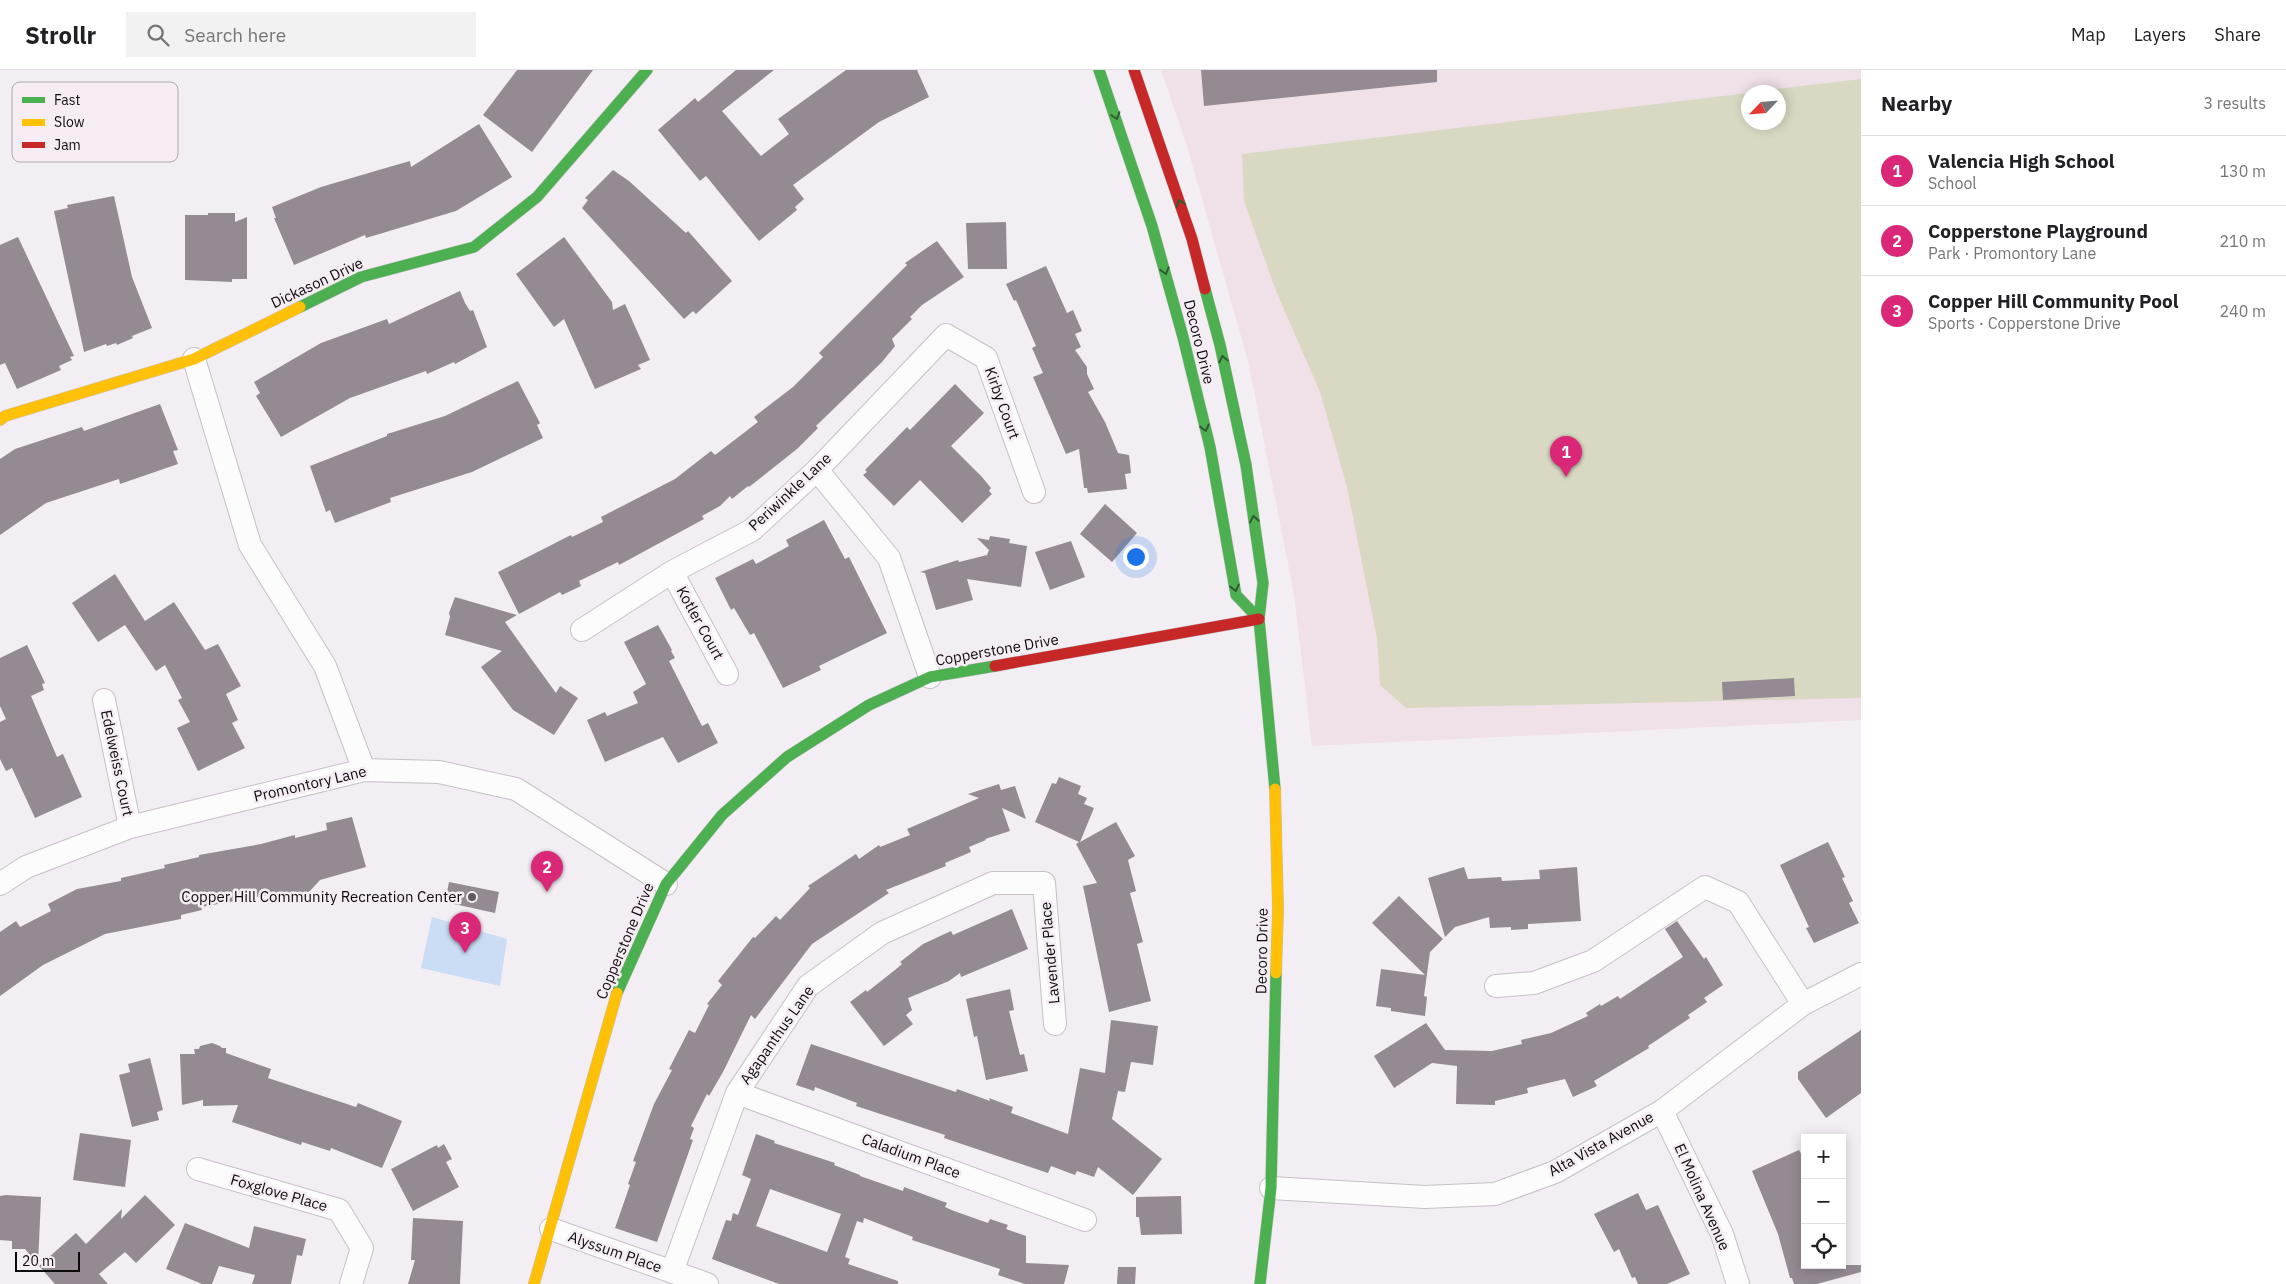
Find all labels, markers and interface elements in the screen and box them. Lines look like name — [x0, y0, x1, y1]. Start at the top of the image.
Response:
search box — [126, 12, 476, 57]
text: Strollr — [25, 19, 96, 51]
icon: search — [144, 21, 172, 49]
text: Search here — [184, 23, 286, 47]
text: Map — [2071, 23, 2106, 46]
text: Layers — [2134, 23, 2186, 46]
text: Share — [2214, 23, 2261, 46]
legend — [12, 82, 178, 162]
north arrow — [1741, 85, 1786, 130]
text: Nearby — [1881, 89, 1952, 117]
text: Fast — [54, 91, 80, 109]
text: 3 results — [2203, 93, 2266, 113]
one-way arrow — [1110, 111, 1120, 119]
text: Slow — [54, 113, 85, 131]
text: Jam — [54, 136, 81, 154]
text: Valencia High School — [1928, 149, 2114, 173]
text: 1 — [1892, 161, 1902, 181]
text: 130 m — [2219, 161, 2266, 181]
text: School — [1928, 173, 1977, 193]
one-way arrow — [1176, 199, 1186, 207]
text: Copperstone Playground — [1928, 219, 2148, 243]
text: 2 — [1892, 231, 1902, 251]
text: 210 m — [2219, 231, 2266, 251]
text: Park · Promontory Lane — [1928, 243, 2096, 263]
street label: Dickason Drive — [268, 253, 366, 312]
one-way arrow — [1159, 266, 1169, 274]
text: Copper Hill Community Pool — [1928, 289, 2178, 313]
street label: Decoro Drive — [1180, 298, 1219, 386]
text: 3 — [1892, 301, 1902, 321]
text: 240 m — [2219, 301, 2266, 321]
text: Sports · Copperstone Drive — [1928, 313, 2121, 333]
one-way arrow — [1219, 355, 1229, 364]
street label: Kirby Court — [981, 364, 1024, 442]
one-way arrow — [1199, 423, 1210, 432]
pin: 1 — [1550, 436, 1582, 477]
street label: Periwinkle Lane — [744, 449, 835, 535]
one-way arrow — [1249, 515, 1259, 523]
your location — [1123, 544, 1149, 570]
street label: Kotler Court — [672, 583, 728, 663]
one-way arrow — [1229, 583, 1240, 592]
street label: Copperstone Drive — [934, 629, 1060, 670]
street label: Edelweiss Court — [97, 708, 138, 818]
street label: Promontory Lane — [252, 761, 368, 806]
pin: 2 — [531, 851, 563, 892]
street label: Copperstone Drive — [591, 880, 658, 1002]
place label: Copper Hill Community Recreation Center — [181, 887, 462, 906]
marker: Copper Hill Community Recreation Center — [466, 891, 478, 903]
street label: Lavender Place — [1036, 901, 1063, 1005]
street label: Decoro Drive — [1251, 908, 1272, 994]
pin: 3 — [449, 912, 481, 953]
street label: Agapanthus Lane — [735, 982, 818, 1088]
street label: Alta Vista Avenue — [1545, 1107, 1657, 1180]
street label: Caladium Place — [859, 1129, 963, 1182]
map controls — [1801, 1134, 1846, 1269]
button: + — [1801, 1134, 1846, 1179]
street label: El Molina Avenue — [1670, 1140, 1735, 1253]
street label: Foxglove Place — [228, 1170, 330, 1215]
button: − — [1801, 1179, 1846, 1224]
button: locate — [1801, 1224, 1846, 1269]
street label: Alyssum Place — [566, 1227, 664, 1276]
scale bar — [15, 1249, 80, 1272]
text: 20 m — [22, 1252, 54, 1270]

